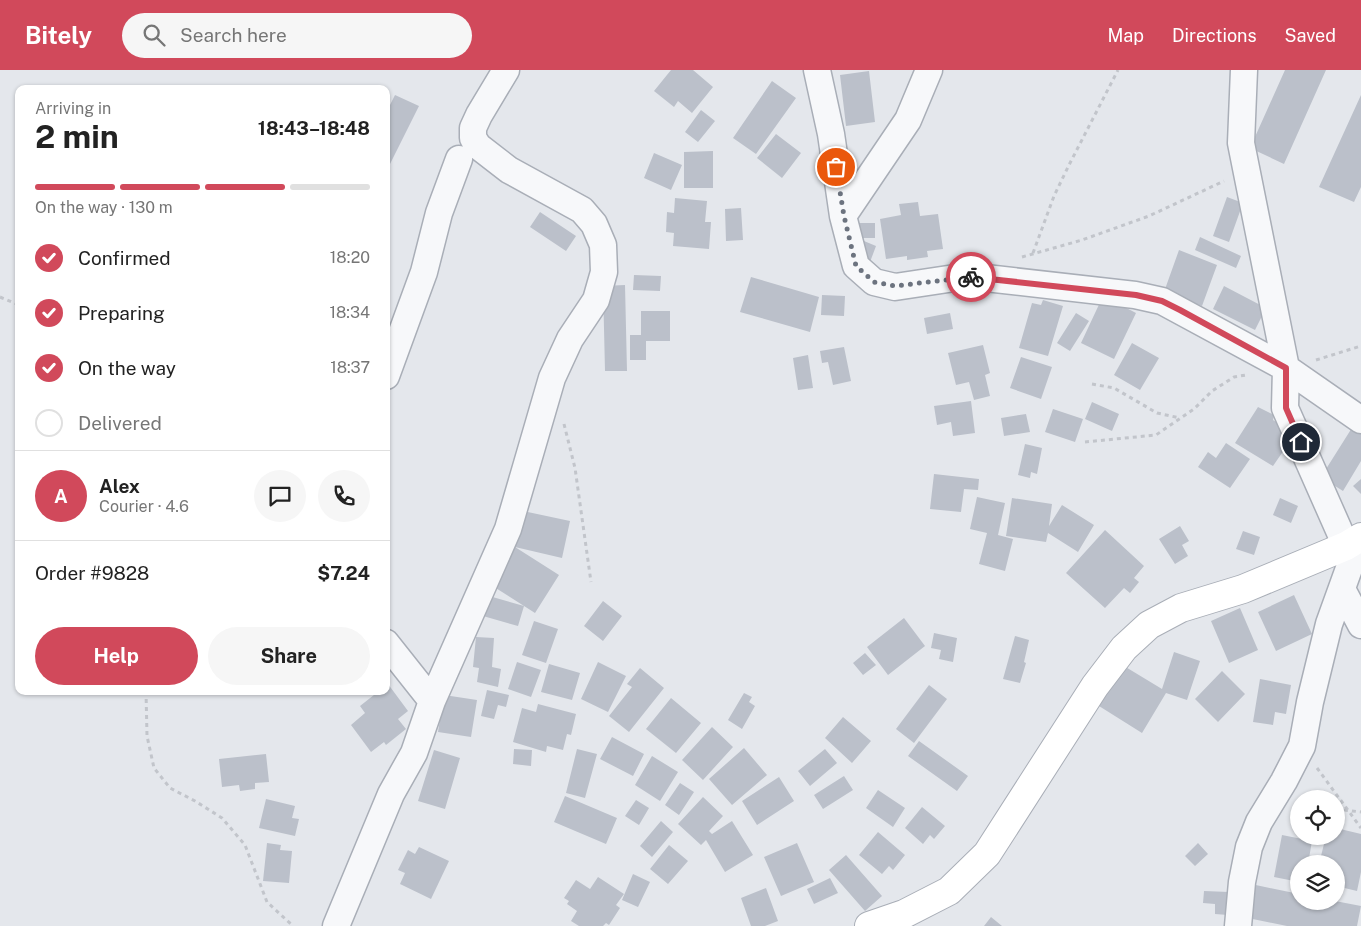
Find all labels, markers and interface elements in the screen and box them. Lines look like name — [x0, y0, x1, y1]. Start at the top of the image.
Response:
search box — [122, 13, 472, 58]
text: Bitely — [25, 21, 92, 49]
icon: search — [140, 21, 168, 49]
text: Search here — [180, 24, 287, 46]
text: Map — [1107, 25, 1144, 46]
text: Directions — [1172, 25, 1257, 46]
text: Saved — [1285, 25, 1336, 46]
text: Arriving in — [35, 99, 111, 118]
text: 18:43–18:48 — [258, 117, 370, 139]
text: 2 min — [35, 118, 119, 155]
pin — [815, 146, 857, 188]
icon: bag — [822, 153, 850, 181]
text: On the way · 130 m — [35, 198, 173, 217]
icon: check — [35, 244, 63, 272]
text: Confirmed — [78, 247, 171, 269]
text: 18:20 — [330, 248, 370, 267]
courier — [946, 252, 996, 302]
icon: bike — [957, 263, 985, 291]
icon: check — [35, 299, 63, 327]
text: Preparing — [78, 302, 165, 324]
text: 18:34 — [329, 303, 370, 322]
icon: check — [35, 354, 63, 382]
text: On the way — [78, 357, 176, 379]
text: 18:37 — [330, 358, 370, 377]
text: Delivered — [78, 412, 162, 434]
pin — [1280, 421, 1322, 463]
icon: home — [1287, 428, 1315, 456]
button: chat — [254, 470, 306, 522]
button: phone — [318, 470, 370, 522]
text: Alex — [99, 475, 140, 497]
text: A — [54, 485, 68, 507]
text: Courier · 4.6 — [99, 497, 189, 516]
text: Order #9828 — [35, 562, 149, 584]
text: $7.24 — [317, 562, 370, 584]
button: Help — [35, 627, 198, 685]
button: Share — [208, 627, 370, 685]
map controls — [1290, 790, 1345, 910]
button: locate — [1290, 790, 1345, 845]
button: layers — [1290, 855, 1345, 910]

